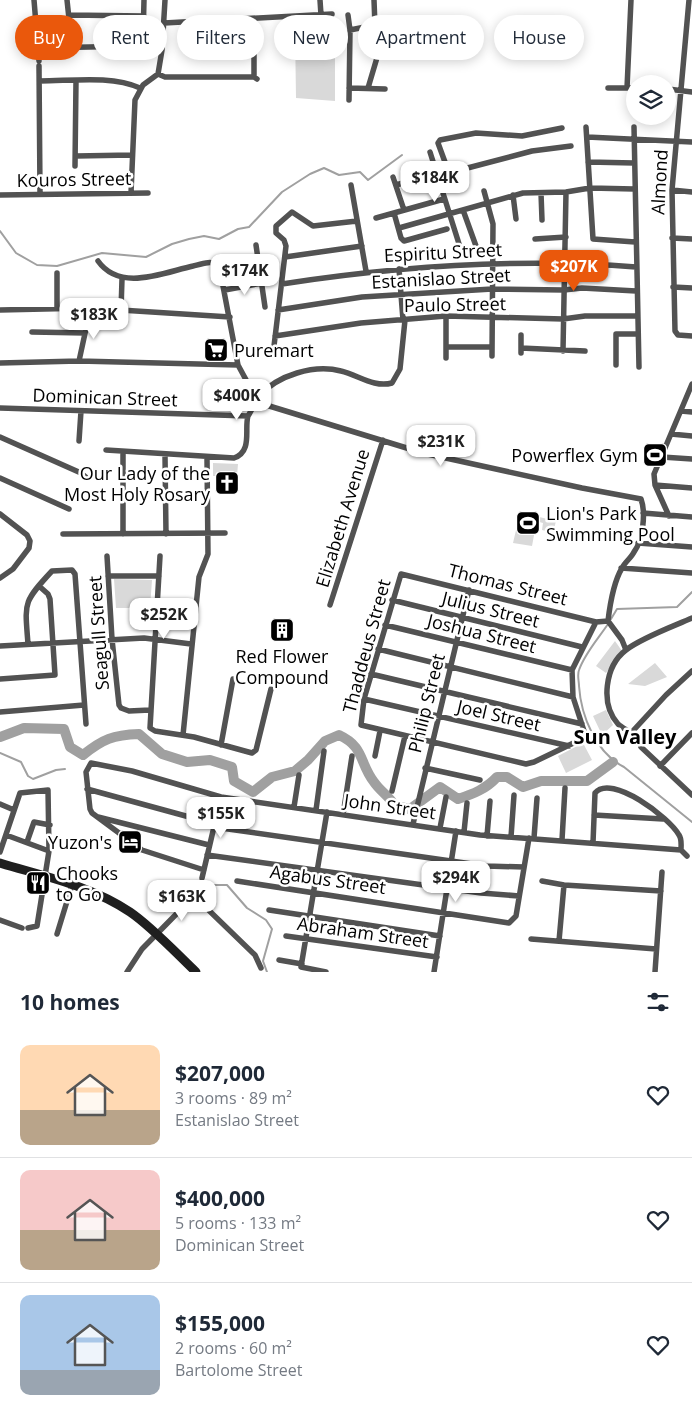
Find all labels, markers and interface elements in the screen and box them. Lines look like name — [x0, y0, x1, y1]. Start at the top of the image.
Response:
chip: Buy — [15, 15, 83, 60]
chip: Rent — [93, 15, 167, 60]
chip: Filters — [177, 15, 264, 60]
chip: New — [274, 15, 348, 60]
chip: Apartment — [358, 15, 484, 60]
chip: House — [494, 15, 584, 60]
map controls — [626, 75, 676, 125]
button: layers — [626, 75, 676, 125]
street label: Almond — [645, 149, 673, 215]
pin: $184K — [400, 160, 470, 203]
street label: Kouros Street — [16, 166, 132, 192]
text: $184K — [411, 166, 459, 188]
street label: Espiritu Street — [383, 237, 503, 267]
pin: $207K — [539, 250, 609, 292]
pin: $174K — [210, 254, 280, 296]
text: $207K — [550, 255, 598, 277]
text: $174K — [221, 259, 269, 281]
street label: Estanislao Street — [371, 262, 511, 294]
street label: Paulo Street — [404, 291, 506, 317]
pin: $183K — [59, 298, 129, 340]
text: $183K — [70, 303, 118, 325]
supermarket icon: Puremart — [203, 337, 229, 363]
place label: Puremart — [234, 338, 314, 362]
pin: $400K — [202, 378, 272, 421]
street label: Dominican Street — [32, 382, 178, 412]
text: $400K — [213, 384, 261, 406]
pin: $231K — [406, 424, 476, 467]
text: $231K — [417, 430, 465, 452]
sports icon: Powerflex Gym — [642, 442, 668, 468]
place label: Powerflex Gym — [511, 443, 638, 467]
street label: Elizabeth Avenue — [310, 446, 374, 590]
place label: Our Lady of the Most Holy Rosary — [64, 461, 211, 506]
church icon: Our Lady of the Most Holy Rosary — [214, 470, 240, 496]
place label: Lion's Park Swimming Pool — [546, 501, 675, 546]
sports icon: Lion's Park Swimming Pool — [515, 510, 541, 536]
street label: Thomas Street — [446, 558, 570, 610]
street label: Seagull Street — [82, 575, 114, 691]
street label: Thaddeus Street — [337, 576, 395, 716]
street label: Julius Street — [438, 585, 542, 633]
pin: $252K — [129, 598, 199, 640]
text: $252K — [140, 603, 188, 625]
street label: Joshua Street — [423, 607, 539, 658]
building icon: Red Flower Compound — [269, 617, 295, 643]
place label: Red Flower Compound — [235, 644, 329, 689]
street label: Philip Street — [402, 651, 450, 755]
street label: Joel Street — [453, 693, 543, 736]
district label: Sun Valley — [574, 723, 677, 750]
street label: John Street — [340, 787, 438, 824]
pin: $155K — [186, 796, 256, 839]
text: $155K — [197, 802, 245, 824]
hotel icon: Yuzon's — [117, 829, 143, 855]
place label: Yuzon's — [48, 830, 112, 854]
street label: Agabus Street — [269, 859, 387, 899]
pin: $294K — [421, 860, 491, 903]
place label: Chooks to Go — [56, 861, 118, 906]
text: $294K — [432, 866, 480, 888]
restaurant icon: Chooks to Go — [25, 870, 51, 896]
pin: $163K — [147, 880, 217, 922]
text: $163K — [158, 885, 206, 907]
street label: Abraham Street — [296, 911, 430, 953]
text: 10 homes — [20, 988, 120, 1016]
icon: filters — [644, 988, 672, 1016]
text: $207,000 — [175, 1059, 265, 1087]
icon: home — [60, 1065, 120, 1125]
icon: heart — [644, 1081, 672, 1109]
text: 3 rooms · 89 m² — [175, 1087, 292, 1109]
text: Estanislao Street — [175, 1109, 299, 1131]
text: $400,000 — [175, 1184, 265, 1212]
icon: home — [60, 1190, 120, 1250]
icon: heart — [644, 1206, 672, 1234]
text: 5 rooms · 133 m² — [175, 1212, 301, 1234]
text: Dominican Street — [175, 1234, 304, 1256]
text: $155,000 — [175, 1309, 265, 1337]
icon: home — [60, 1315, 120, 1375]
icon: heart — [644, 1331, 672, 1359]
text: 2 rooms · 60 m² — [175, 1337, 292, 1359]
text: Bartolome Street — [175, 1359, 302, 1381]

